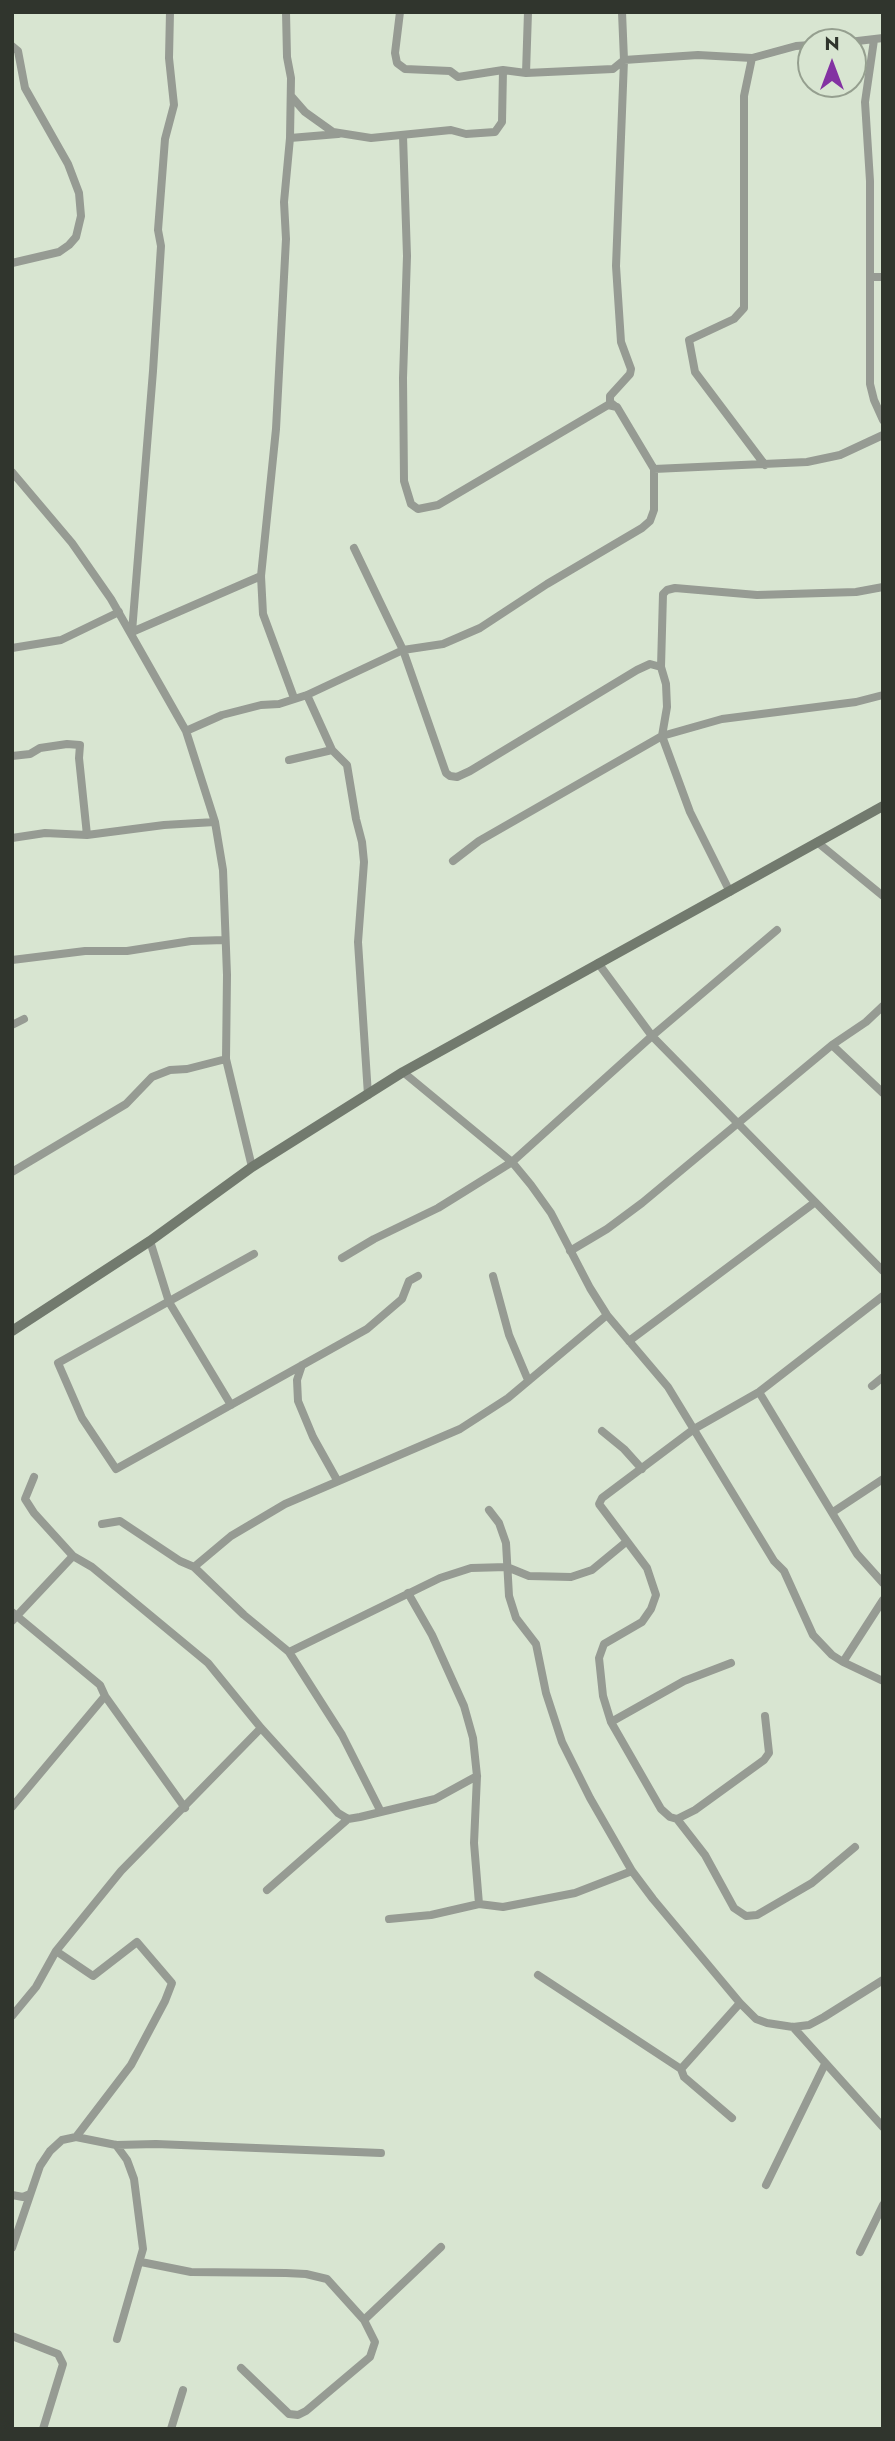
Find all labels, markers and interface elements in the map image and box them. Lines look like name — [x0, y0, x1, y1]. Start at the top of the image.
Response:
north arrow — [797, 28, 867, 98]
text: N — [824, 30, 840, 57]

